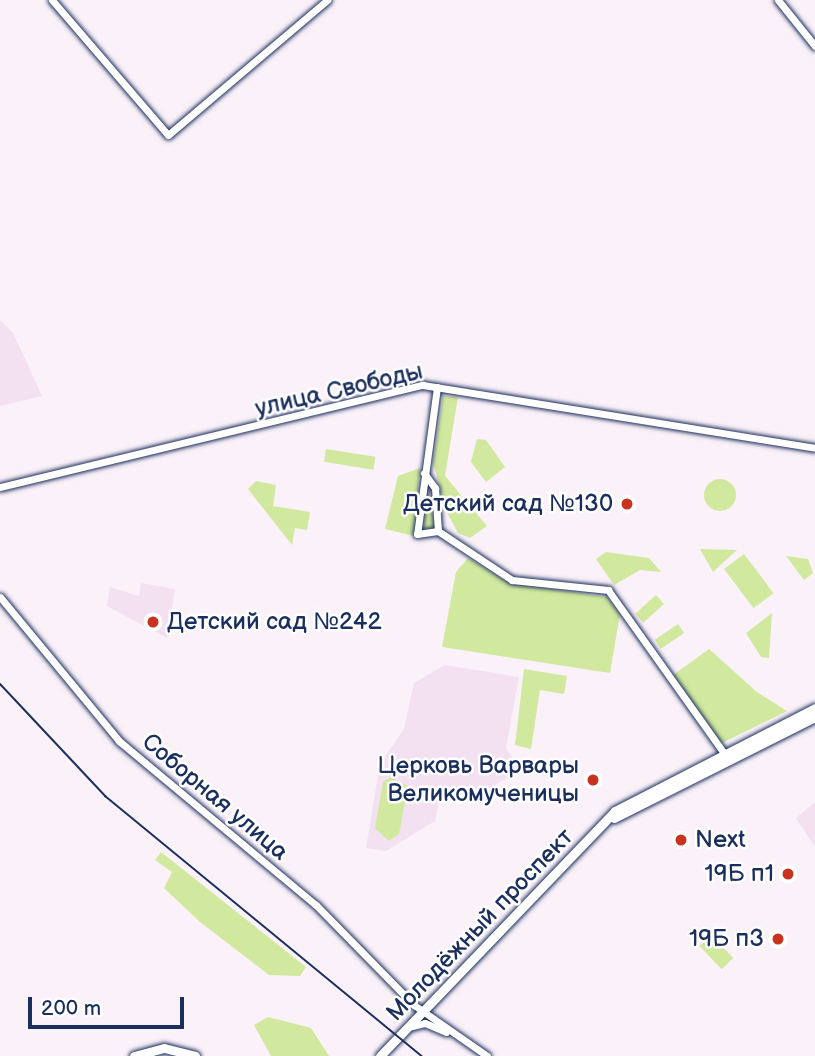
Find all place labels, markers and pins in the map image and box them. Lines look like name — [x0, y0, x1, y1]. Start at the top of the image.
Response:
place label: Детский сад №130 — [403, 490, 613, 518]
marker: Детский сад №130 — [619, 496, 635, 512]
place label: Детский сад №242 — [167, 608, 382, 636]
marker: Детский сад №242 — [145, 614, 161, 630]
place label: Церковь Варвары Великомученицы — [377, 752, 579, 808]
marker: Церковь Варвары Великомученицы — [585, 772, 601, 788]
place label: Next — [695, 826, 746, 854]
marker: Next — [673, 832, 689, 848]
place label: 19Б п1 — [705, 860, 774, 888]
marker: 19Б п1 — [780, 866, 796, 882]
place label: 19Б п3 — [689, 925, 764, 953]
marker: 19Б п3 — [770, 931, 786, 947]

